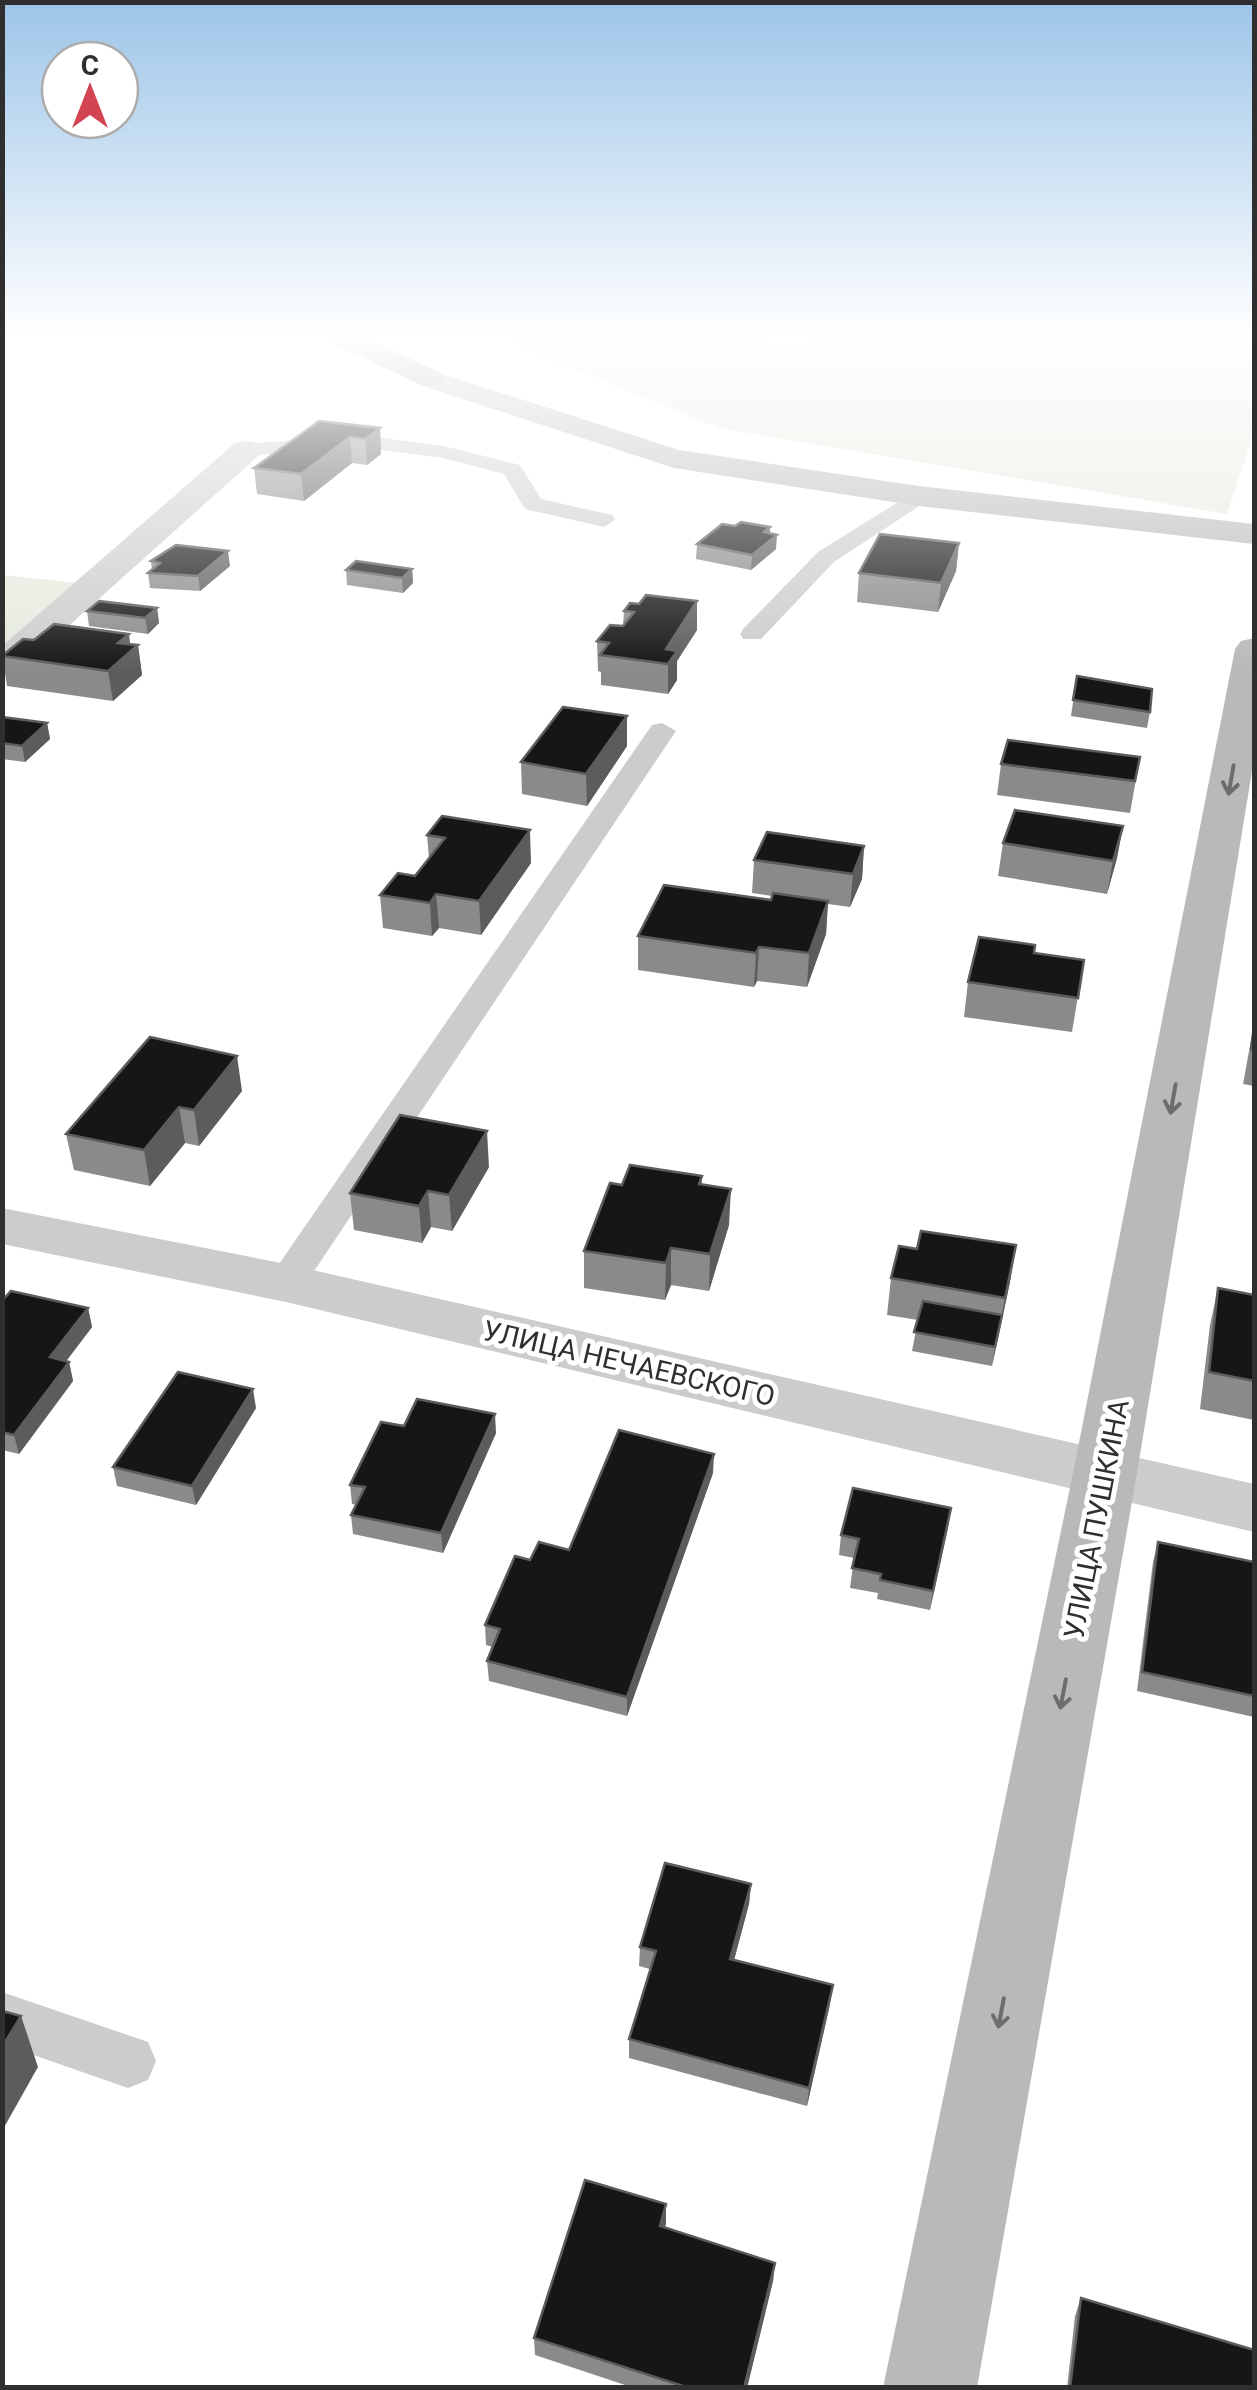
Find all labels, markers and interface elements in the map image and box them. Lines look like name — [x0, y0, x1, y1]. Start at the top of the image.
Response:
north arrow — [40, 40, 140, 140]
text: С — [81, 49, 99, 82]
one-way arrow — [1221, 763, 1240, 795]
one-way arrow — [1163, 1083, 1182, 1115]
street label: УЛИЦА НЕЧАЕВСКОГО — [480, 1314, 778, 1413]
street label: УЛИЦА ПУШКИНА — [1057, 1397, 1136, 1642]
one-way arrow — [1052, 1677, 1071, 1709]
one-way arrow — [991, 1997, 1010, 2029]

